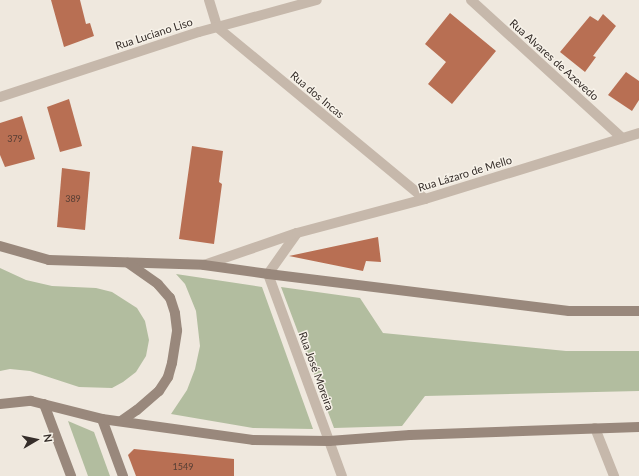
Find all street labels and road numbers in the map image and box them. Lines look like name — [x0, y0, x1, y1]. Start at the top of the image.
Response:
street label: Rua Luciano Liso — [114, 15, 194, 53]
street label: Rua Alvares de Azevedo — [507, 16, 601, 104]
street label: Rua dos Incas — [288, 69, 346, 121]
street label: Rua Lázaro de Mello — [416, 153, 514, 195]
street label: Rua José Moreira — [296, 330, 336, 412]

